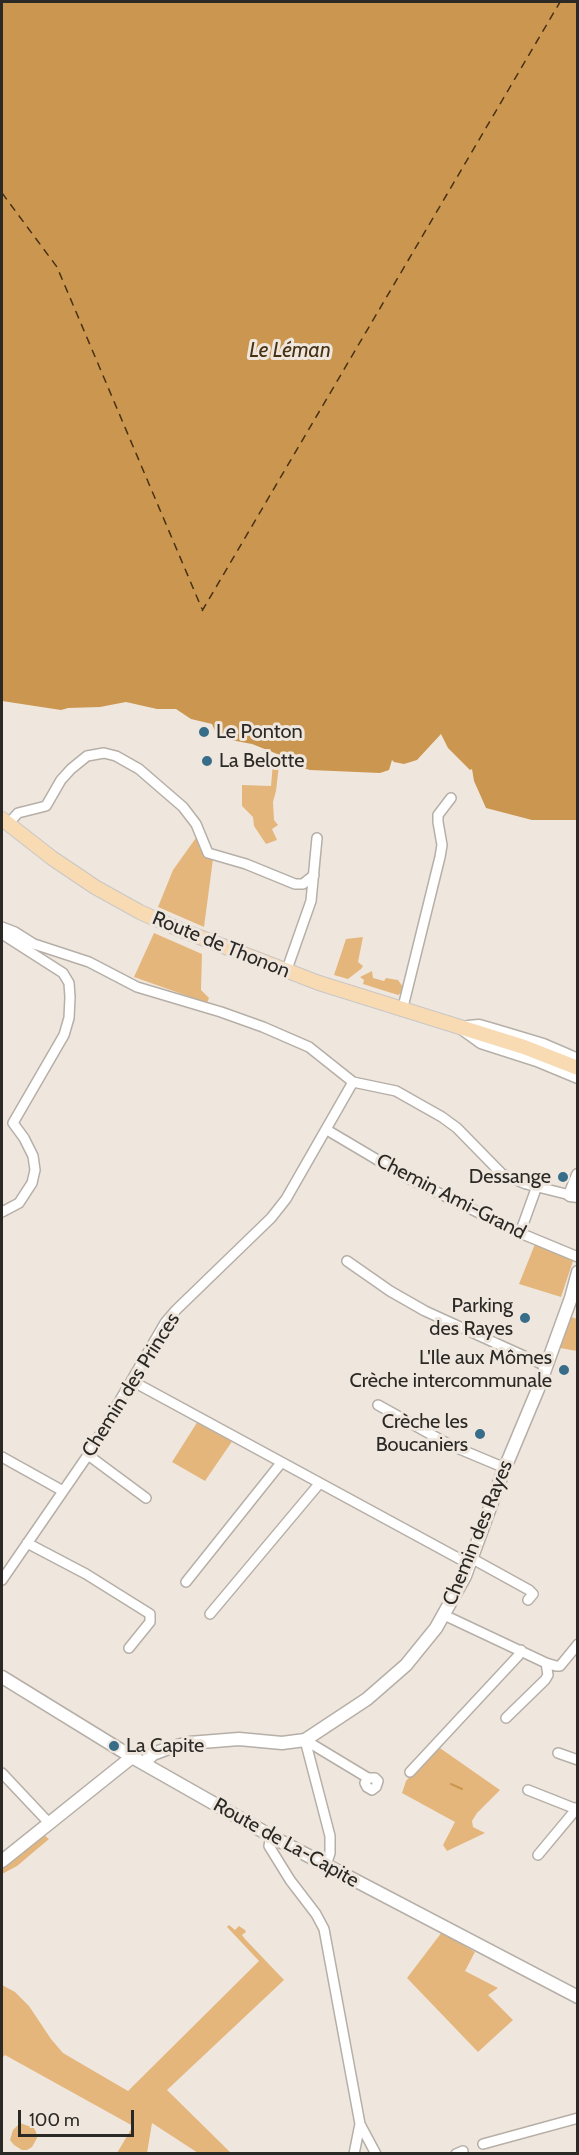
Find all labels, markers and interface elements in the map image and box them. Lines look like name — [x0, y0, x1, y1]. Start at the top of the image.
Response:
water label: Le Léman — [249, 338, 331, 364]
place label: Le Ponton — [216, 720, 303, 744]
marker: Le Ponton — [197, 725, 211, 739]
place label: La Belotte — [219, 749, 304, 773]
marker: La Belotte — [200, 754, 214, 768]
street label: Route de Thonon — [149, 907, 293, 983]
street label: Chemin Ami-Grand — [372, 1149, 530, 1245]
place label: Dessange — [469, 1165, 551, 1189]
marker: Dessange — [556, 1170, 570, 1184]
place label: Parking des Rayes — [429, 1294, 513, 1341]
street label: Chemin des Princes — [77, 1308, 185, 1462]
marker: Parking des Rayes — [518, 1311, 532, 1325]
place label: L'Ile aux Mômes Crèche intercommunale — [350, 1346, 552, 1393]
marker: L'Ile aux Mômes Crèche intercommunale — [557, 1363, 571, 1377]
place label: Crèche les Boucaniers — [376, 1410, 468, 1457]
marker: Crèche les Boucaniers — [473, 1427, 487, 1441]
street label: Chemin des Rayes — [438, 1457, 518, 1609]
place label: La Capite — [126, 1734, 204, 1758]
marker: La Capite — [107, 1739, 121, 1753]
street label: Route de La-Capite — [209, 1793, 363, 1893]
scale bar — [21, 2098, 136, 2136]
text: 100 m — [29, 2109, 80, 2131]

